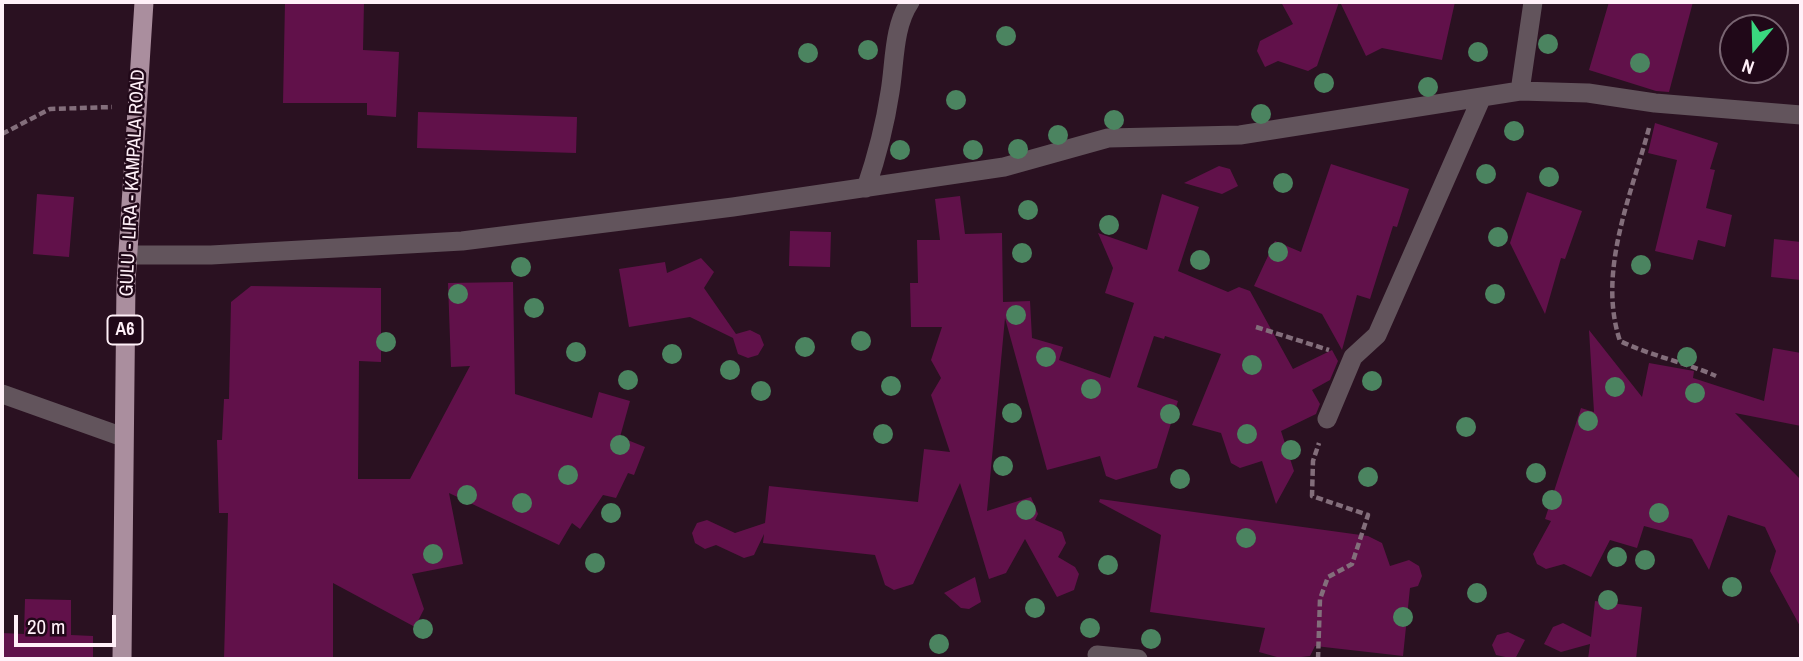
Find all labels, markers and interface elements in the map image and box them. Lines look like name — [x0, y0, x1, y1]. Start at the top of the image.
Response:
north arrow — [1719, 14, 1789, 84]
text: N — [1738, 53, 1757, 81]
street label: GULU - LIRA - KAMPALA ROAD — [116, 69, 150, 297]
road number: A6 — [108, 316, 142, 344]
scale bar — [18, 602, 119, 646]
text: 20 m — [27, 612, 65, 641]

